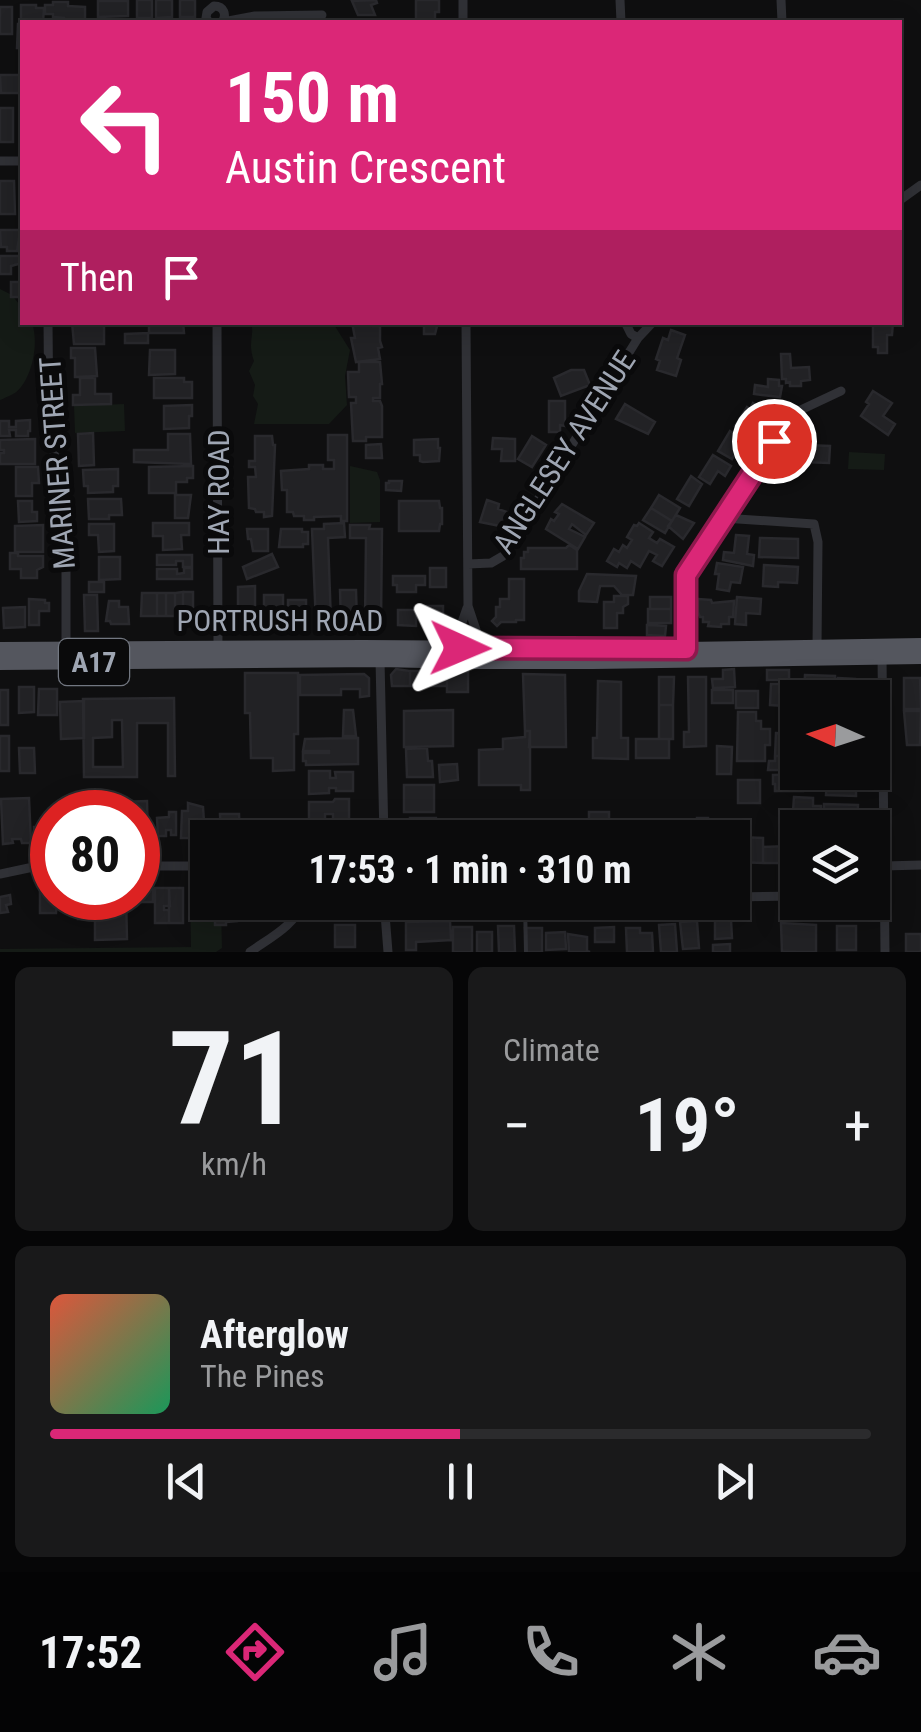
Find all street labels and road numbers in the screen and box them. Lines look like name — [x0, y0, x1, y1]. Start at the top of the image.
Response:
street label: ANGLESEY AVENUE — [486, 344, 642, 560]
street label: MARINER STREET — [32, 356, 82, 570]
street label: HAY ROAD — [201, 429, 236, 555]
street label: PORTRUSH ROAD — [177, 603, 383, 638]
road number: A17 — [59, 639, 129, 685]

